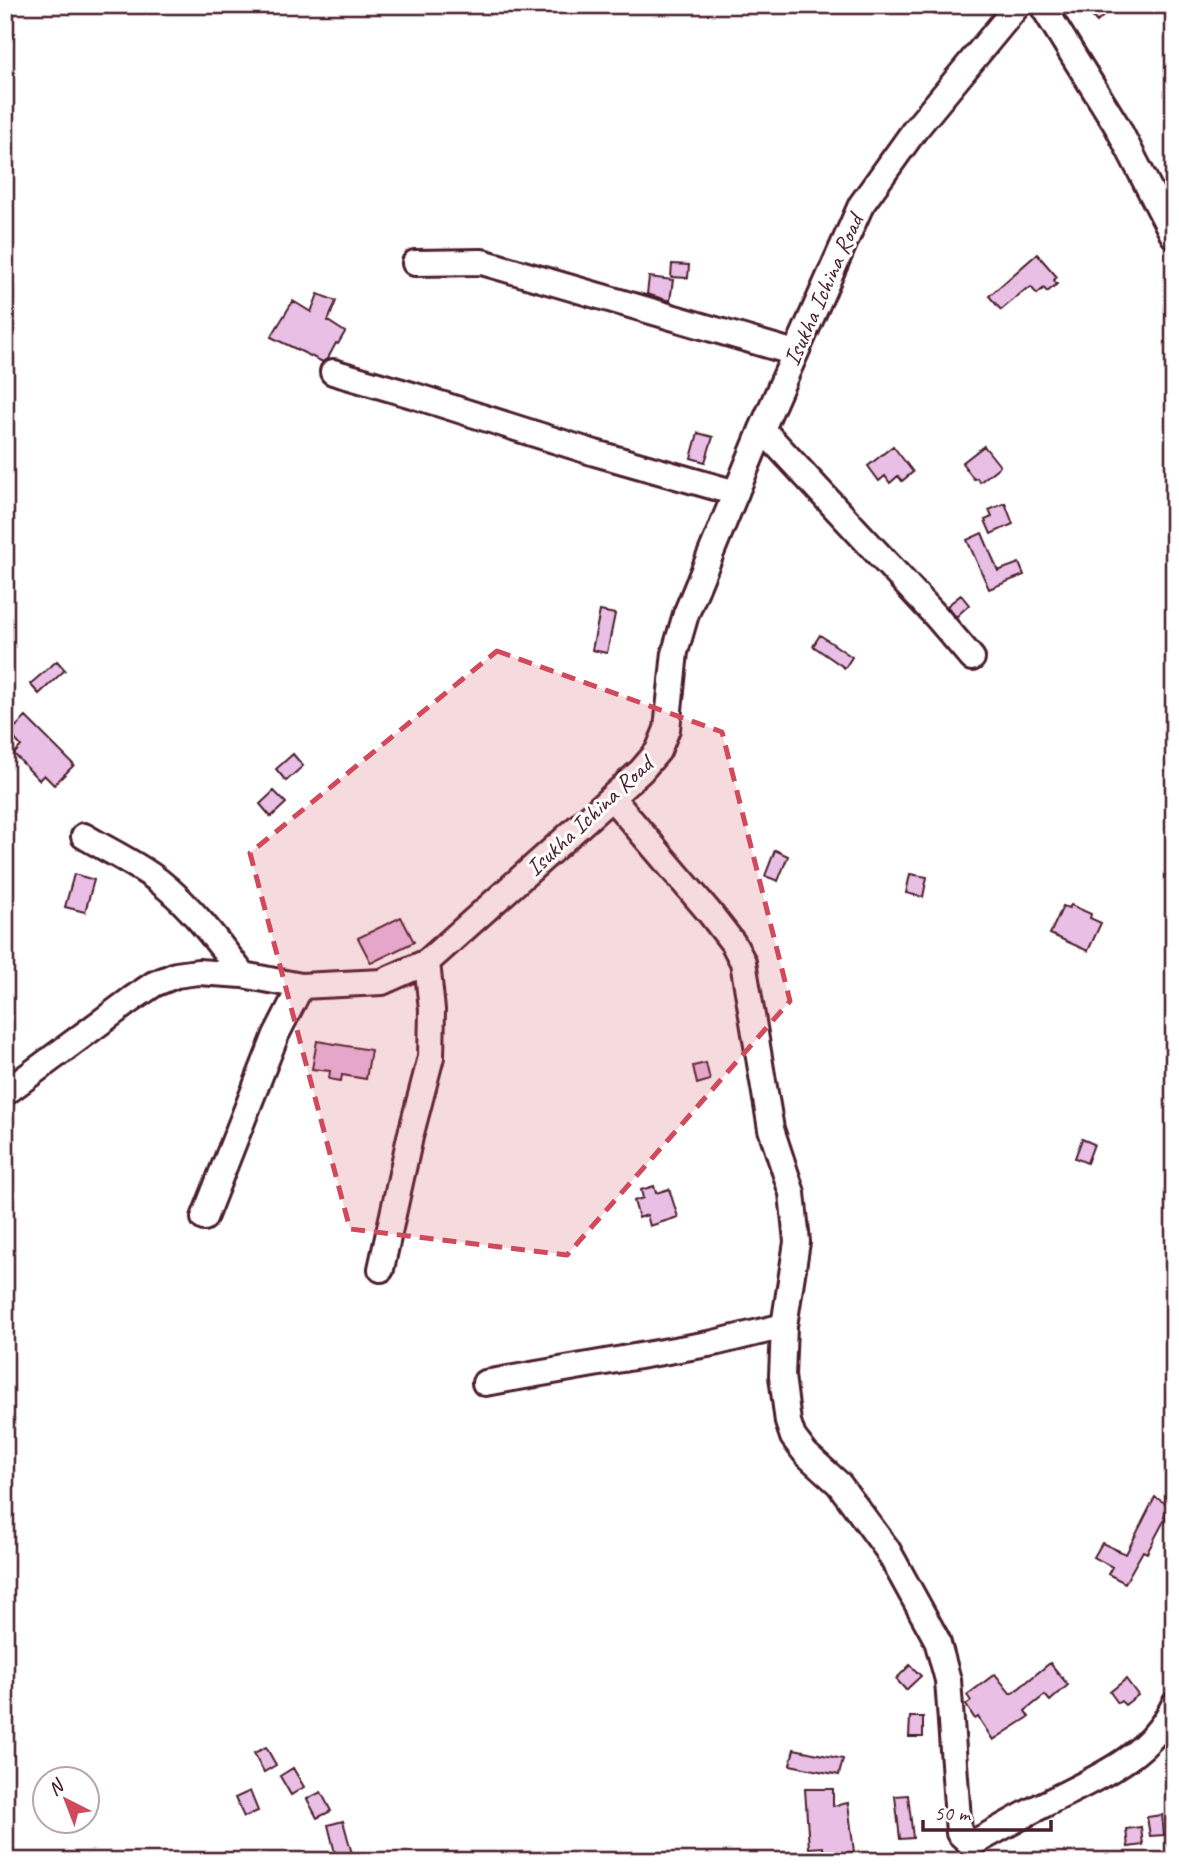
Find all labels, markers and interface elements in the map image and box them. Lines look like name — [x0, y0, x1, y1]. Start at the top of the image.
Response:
street label: Isukha Ichina Road — [776, 207, 871, 370]
street label: Isukha Ichina Road — [519, 747, 661, 882]
north arrow — [32, 1764, 102, 1834]
text: N — [43, 1773, 70, 1801]
scale bar — [923, 1789, 1051, 1833]
text: 50 m — [934, 1800, 972, 1826]

